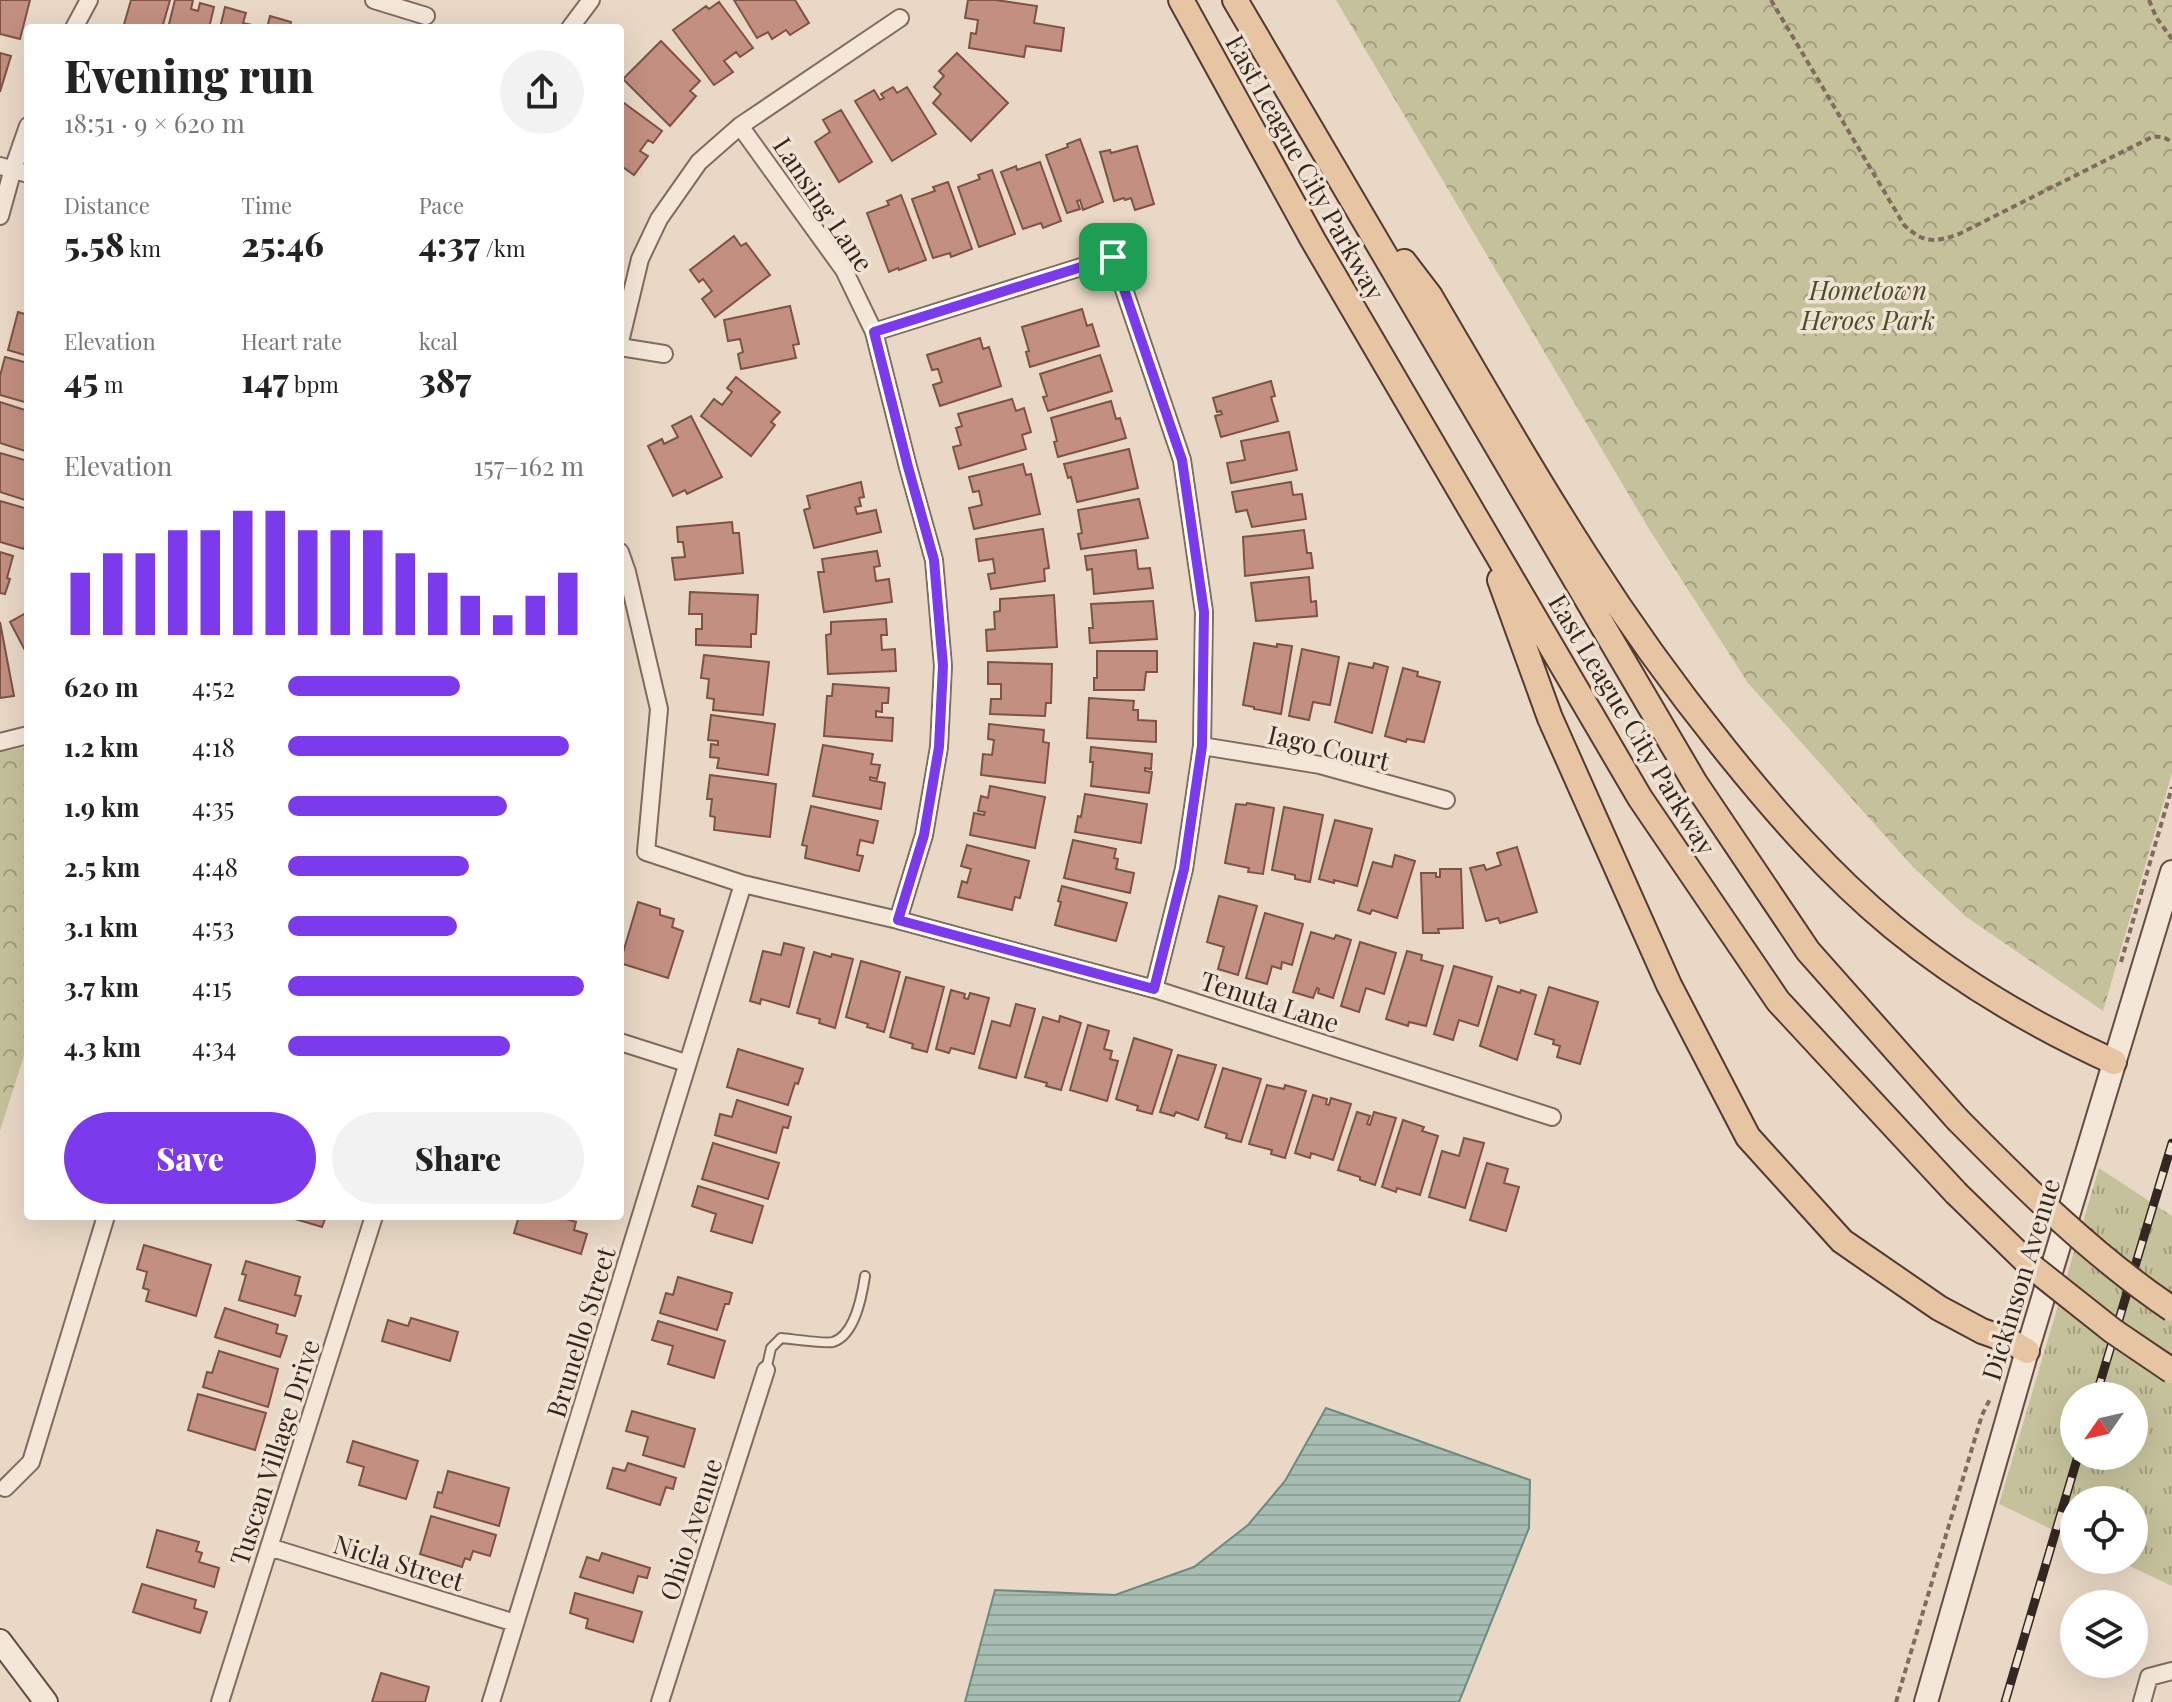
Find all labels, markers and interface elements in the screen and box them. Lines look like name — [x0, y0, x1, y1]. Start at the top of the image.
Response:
street label: East League City Parkway — [1218, 28, 1394, 306]
text: Evening run — [64, 45, 314, 104]
button: share — [500, 50, 584, 134]
text: 18:51 · 9 × 620 m — [64, 105, 245, 140]
street label: Lansing Lane — [766, 130, 882, 278]
text: Distance — [64, 190, 150, 220]
text: Time — [241, 190, 292, 220]
text: Pace — [419, 190, 464, 220]
text: 5.58 — [64, 220, 125, 266]
text: 25:46 — [241, 220, 324, 266]
text: 4:37 — [419, 220, 480, 266]
pin — [1079, 223, 1147, 291]
text: km — [125, 233, 161, 263]
text: /km — [480, 233, 525, 263]
icon: arrive — [1091, 235, 1135, 279]
park label: Hometown Heroes Park — [1800, 272, 1935, 337]
text: Elevation — [64, 326, 156, 356]
text: Heart rate — [241, 326, 342, 356]
text: kcal — [419, 326, 458, 356]
text: 45 — [64, 356, 98, 402]
text: 147 — [241, 356, 289, 402]
text: 387 — [419, 356, 471, 402]
text: m — [98, 369, 123, 399]
text: bpm — [289, 369, 339, 399]
text: Elevation — [64, 448, 172, 483]
text: 157–162 m — [474, 448, 584, 483]
street label: East League City Parkway — [1541, 587, 1725, 861]
text: 620 m — [64, 669, 139, 704]
text: 4:52 — [192, 669, 235, 704]
street label: Iago Court — [1265, 716, 1394, 778]
text: 1.2 km — [64, 729, 139, 764]
text: 4:18 — [192, 729, 235, 764]
text: 1.9 km — [64, 789, 140, 824]
text: 4:35 — [192, 789, 234, 824]
text: 2.5 km — [64, 849, 140, 884]
text: 4:48 — [192, 849, 238, 884]
text: 3.1 km — [64, 909, 138, 944]
text: 4:53 — [192, 909, 234, 944]
street label: Tenuta Lane — [1196, 962, 1344, 1040]
text: 3.7 km — [64, 969, 139, 1004]
text: 4:15 — [192, 969, 232, 1004]
text: 4.3 km — [64, 1029, 141, 1064]
text: 4:34 — [192, 1029, 236, 1064]
button: Save — [64, 1112, 316, 1204]
button: Share — [332, 1112, 584, 1204]
street label: Dickinson Avenue — [1973, 1174, 2067, 1384]
street label: Brunello Street — [537, 1242, 623, 1422]
street label: Tuscan Village Drive — [221, 1335, 327, 1569]
north arrow — [2060, 1382, 2148, 1470]
map controls — [2060, 1382, 2148, 1678]
street label: Ohio Avenue — [651, 1453, 729, 1605]
button: locate — [2060, 1486, 2148, 1574]
street label: Nicla Street — [330, 1526, 469, 1599]
button: layers — [2060, 1590, 2148, 1678]

